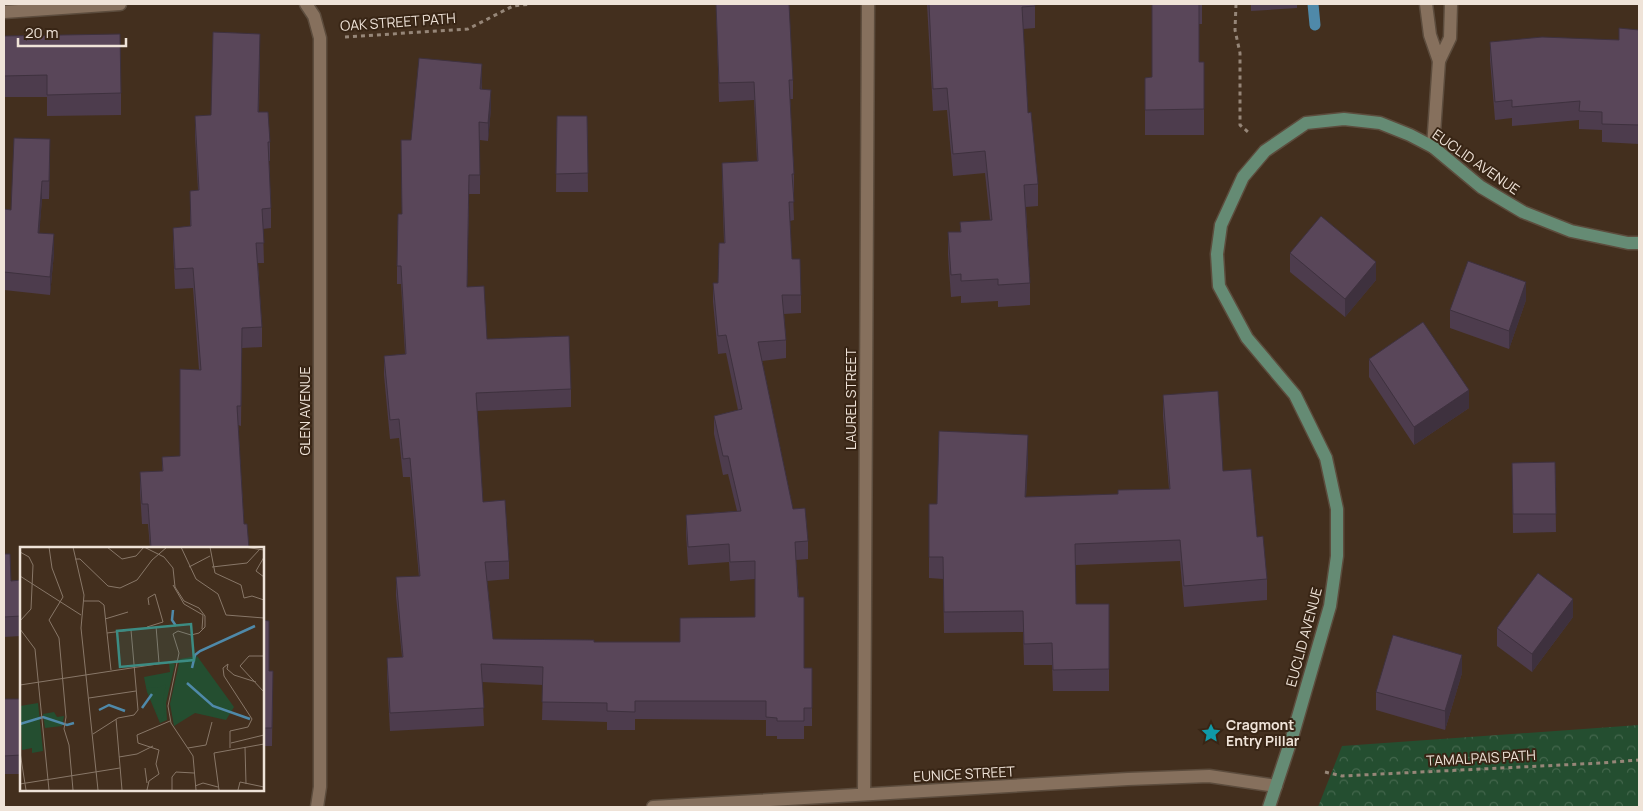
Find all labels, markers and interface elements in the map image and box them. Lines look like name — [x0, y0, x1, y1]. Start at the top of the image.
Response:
street label: OAK STREET PATH — [340, 8, 456, 35]
scale bar — [18, 15, 125, 47]
text: 20 m — [25, 22, 58, 43]
street label: EUCLID AVENUE — [1429, 125, 1524, 199]
street label: LAUREL STREET — [841, 347, 860, 450]
street label: GLEN AVENUE — [295, 366, 314, 456]
inset map — [20, 547, 264, 791]
street label: EUCLID AVENUE — [1281, 585, 1326, 689]
place label: Cragmont Entry Pillar — [1226, 715, 1300, 750]
place icon: Cragmont Entry Pillar — [1200, 722, 1222, 744]
street label: TAMALPAIS PATH — [1426, 745, 1536, 770]
street label: EUNICE STREET — [913, 761, 1016, 786]

